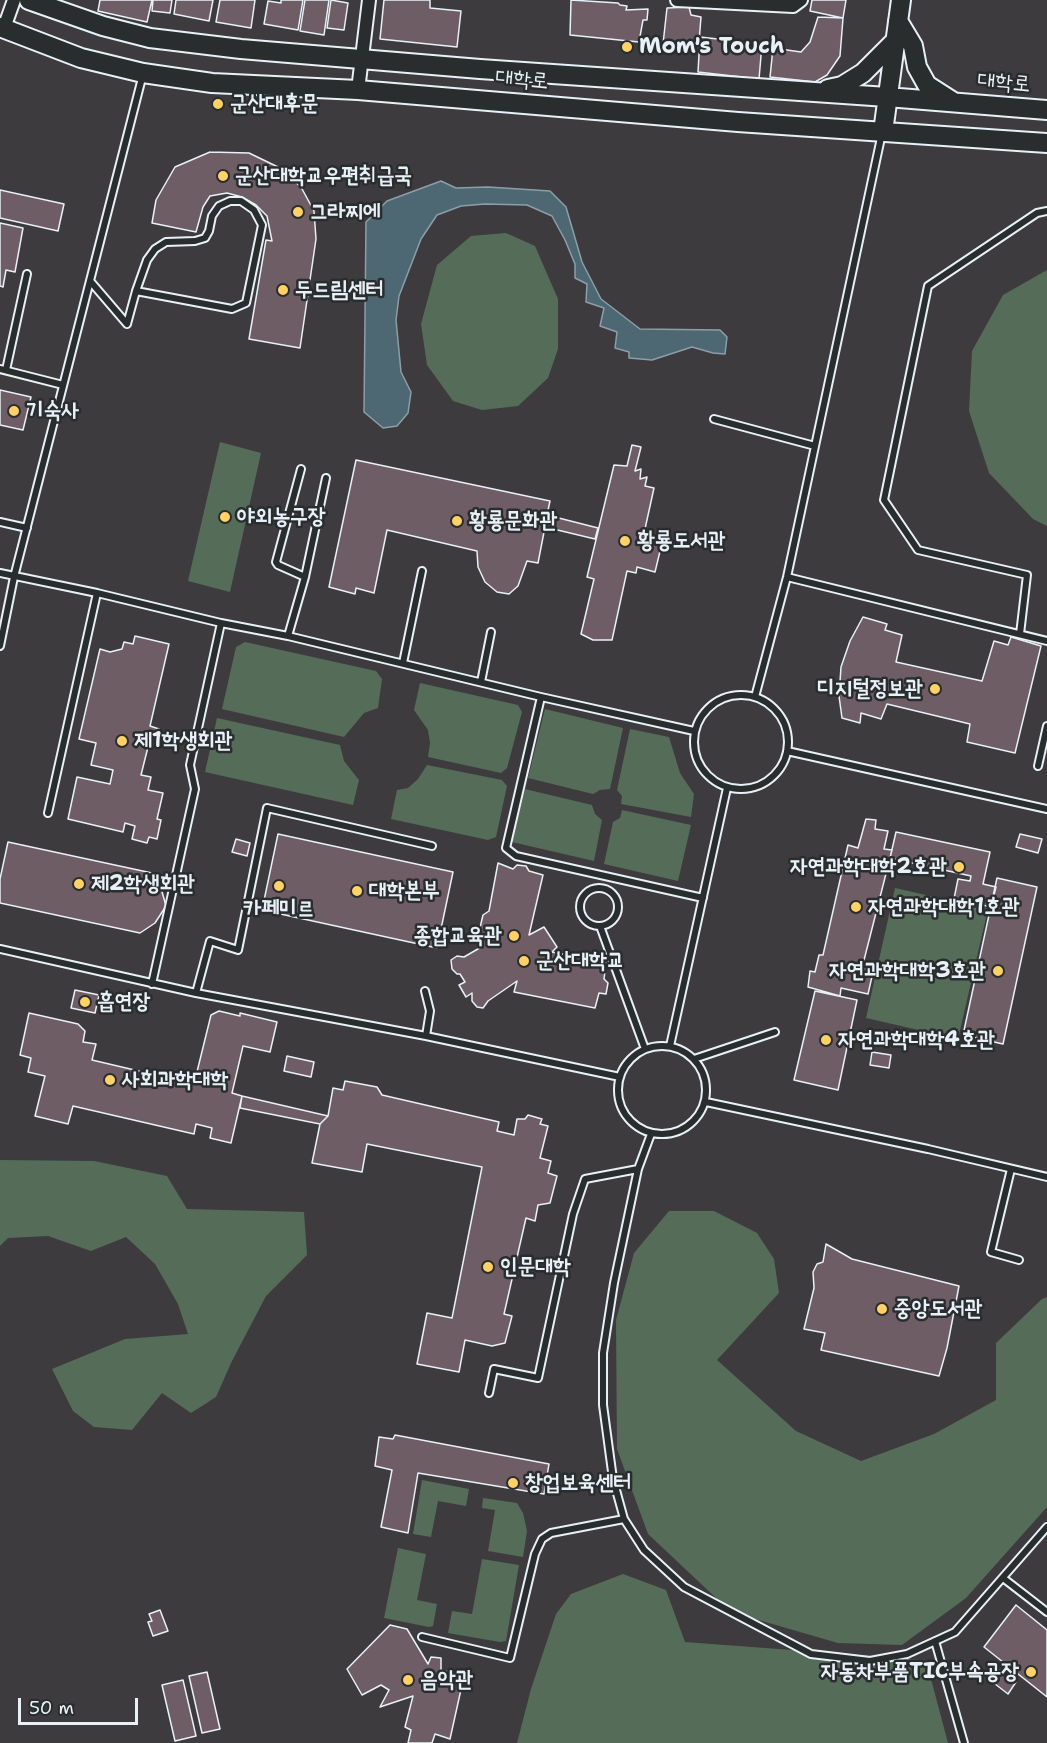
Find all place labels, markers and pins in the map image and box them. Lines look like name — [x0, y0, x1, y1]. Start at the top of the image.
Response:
place label: Mom's Touch — [639, 34, 784, 60]
marker: Mom's Touch — [620, 40, 634, 54]
place label: 군산대후문 — [230, 91, 319, 117]
marker: 군산대후문 — [211, 97, 225, 111]
place label: 군산대학교우편취급국 — [235, 163, 412, 189]
marker: 군산대학교우편취급국 — [216, 169, 230, 183]
place label: 그라찌에 — [310, 199, 381, 225]
marker: 그라찌에 — [291, 205, 305, 219]
place label: 두드림센터 — [295, 277, 384, 303]
marker: 두드림센터 — [276, 283, 290, 297]
place label: 기숙사 — [26, 398, 79, 424]
marker: 기숙사 — [7, 404, 21, 418]
place label: 야외농구장 — [237, 504, 326, 530]
place label: 황룡문화관 — [469, 508, 558, 534]
marker: 야외농구장 — [218, 510, 232, 524]
marker: 황룡문화관 — [450, 514, 464, 528]
place label: 황룡도서관 — [637, 528, 726, 554]
marker: 황룡도서관 — [618, 534, 632, 548]
place label: 디지털정보관 — [817, 676, 923, 702]
marker: 디지털정보관 — [928, 682, 942, 696]
place label: 제1학생회관 — [134, 728, 233, 754]
marker: 제1학생회관 — [115, 734, 129, 748]
place label: 자연과학대학2호관 — [790, 854, 947, 880]
marker: 자연과학대학2호관 — [952, 860, 966, 874]
place label: 제2학생회관 — [91, 871, 195, 897]
marker: 제2학생회관 — [72, 877, 86, 891]
place label: 대학본부 — [369, 878, 440, 904]
marker: 카페미르 — [272, 879, 286, 893]
marker: 대학본부 — [350, 884, 364, 898]
place label: 자연과학대학1호관 — [868, 894, 1020, 920]
place label: 카페미르 — [244, 896, 314, 922]
marker: 자연과학대학1호관 — [849, 900, 863, 914]
place label: 종합교육관 — [413, 923, 502, 949]
marker: 종합교육관 — [507, 929, 521, 943]
place label: 군산대학교 — [536, 948, 625, 974]
marker: 군산대학교 — [517, 954, 531, 968]
place label: 자연과학대학3호관 — [829, 958, 986, 984]
marker: 자연과학대학3호관 — [991, 964, 1005, 978]
place label: 흡연장 — [97, 989, 150, 1015]
marker: 흡연장 — [78, 995, 92, 1009]
place label: 자연과학대학4호관 — [838, 1027, 995, 1053]
marker: 자연과학대학4호관 — [819, 1033, 833, 1047]
place label: 사회과학대학 — [122, 1067, 228, 1093]
marker: 사회과학대학 — [103, 1073, 117, 1087]
place label: 인문대학 — [500, 1254, 571, 1280]
marker: 인문대학 — [481, 1260, 495, 1274]
place label: 중앙도서관 — [894, 1296, 983, 1322]
marker: 중앙도서관 — [875, 1302, 889, 1316]
place label: 창업보육센터 — [525, 1470, 631, 1496]
marker: 창업보육센터 — [506, 1476, 520, 1490]
place label: 자동차부품TIC부속공장 — [821, 1659, 1019, 1685]
marker: 자동차부품TIC부속공장 — [1024, 1665, 1038, 1679]
place label: 음악관 — [420, 1667, 473, 1693]
marker: 음악관 — [401, 1673, 415, 1687]

